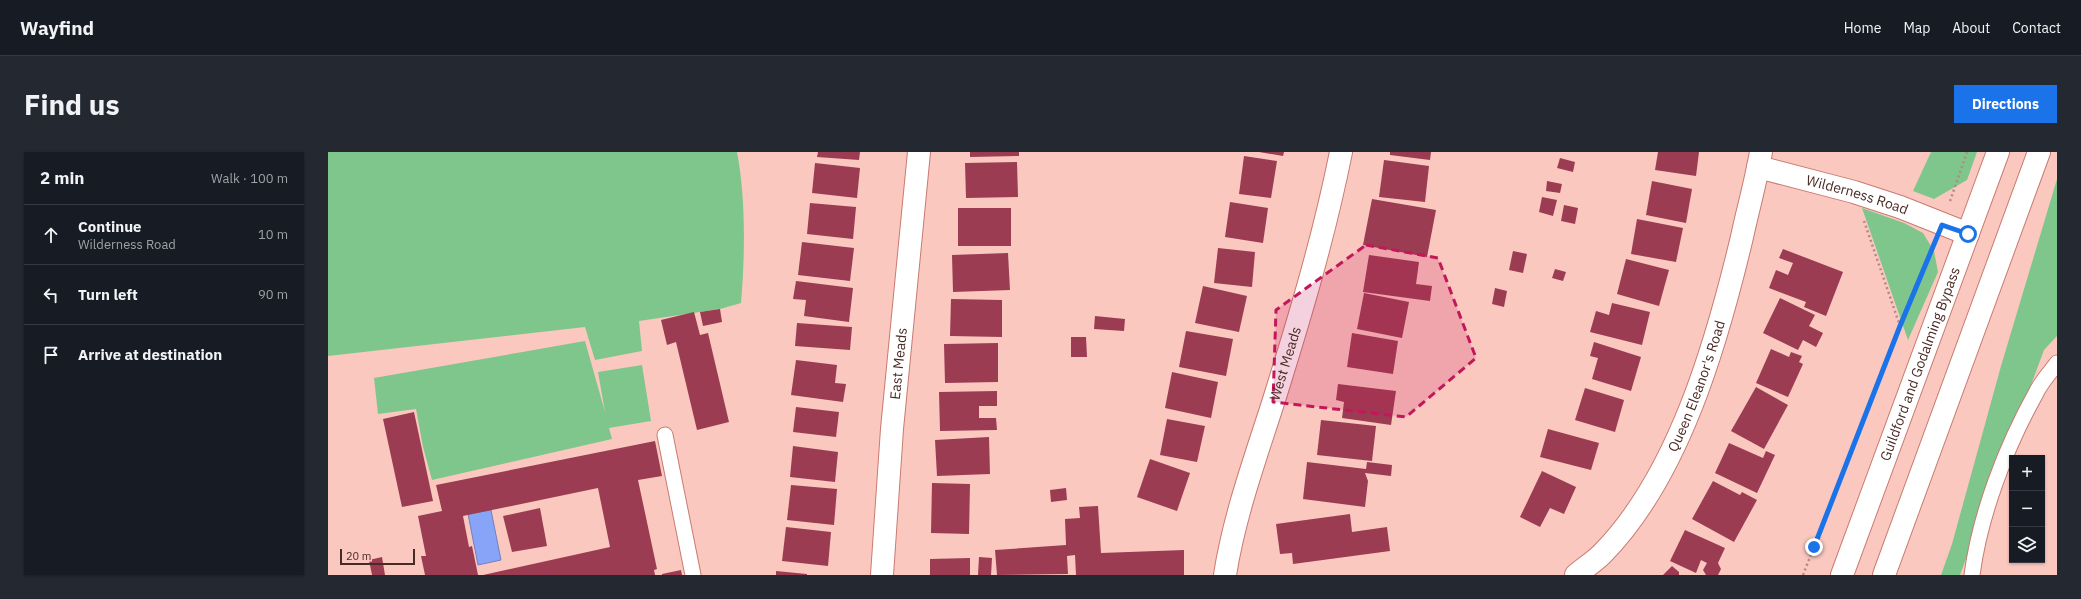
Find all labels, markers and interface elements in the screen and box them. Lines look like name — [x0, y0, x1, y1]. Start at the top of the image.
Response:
text: Wayfind — [20, 16, 94, 40]
text: Home — [1844, 19, 1881, 37]
text: Map — [1903, 19, 1930, 37]
text: About — [1952, 19, 1990, 37]
text: Contact — [2012, 19, 2061, 37]
button: Directions — [1954, 85, 2057, 123]
text: Find us — [24, 86, 120, 123]
text: 2 min — [40, 167, 84, 189]
text: Walk · 100 m — [211, 170, 288, 187]
street label: Wilderness Road — [1804, 171, 1911, 218]
text: Continue — [78, 217, 142, 236]
icon: ahead — [40, 224, 62, 246]
route start — [1959, 225, 1977, 243]
text: 10 m — [258, 226, 288, 243]
text: Wilderness Road — [78, 236, 176, 253]
street label: Guildford and Godalming Bypass — [1876, 264, 1964, 463]
icon: left — [40, 284, 62, 306]
text: Turn left — [78, 285, 138, 304]
text: 90 m — [258, 286, 288, 303]
street label: Queen Eleanor's Road — [1664, 318, 1729, 455]
street label: West Meads — [1265, 324, 1305, 403]
street label: East Meads — [886, 327, 911, 400]
icon: arrive — [40, 344, 62, 366]
text: Arrive at destination — [78, 345, 222, 364]
map controls — [2009, 455, 2045, 563]
button: + — [2009, 455, 2045, 491]
button: − — [2009, 491, 2045, 527]
button: layers — [2009, 527, 2045, 563]
route end — [1805, 538, 1823, 556]
scale bar — [340, 547, 415, 566]
text: 20 m — [346, 549, 371, 563]

